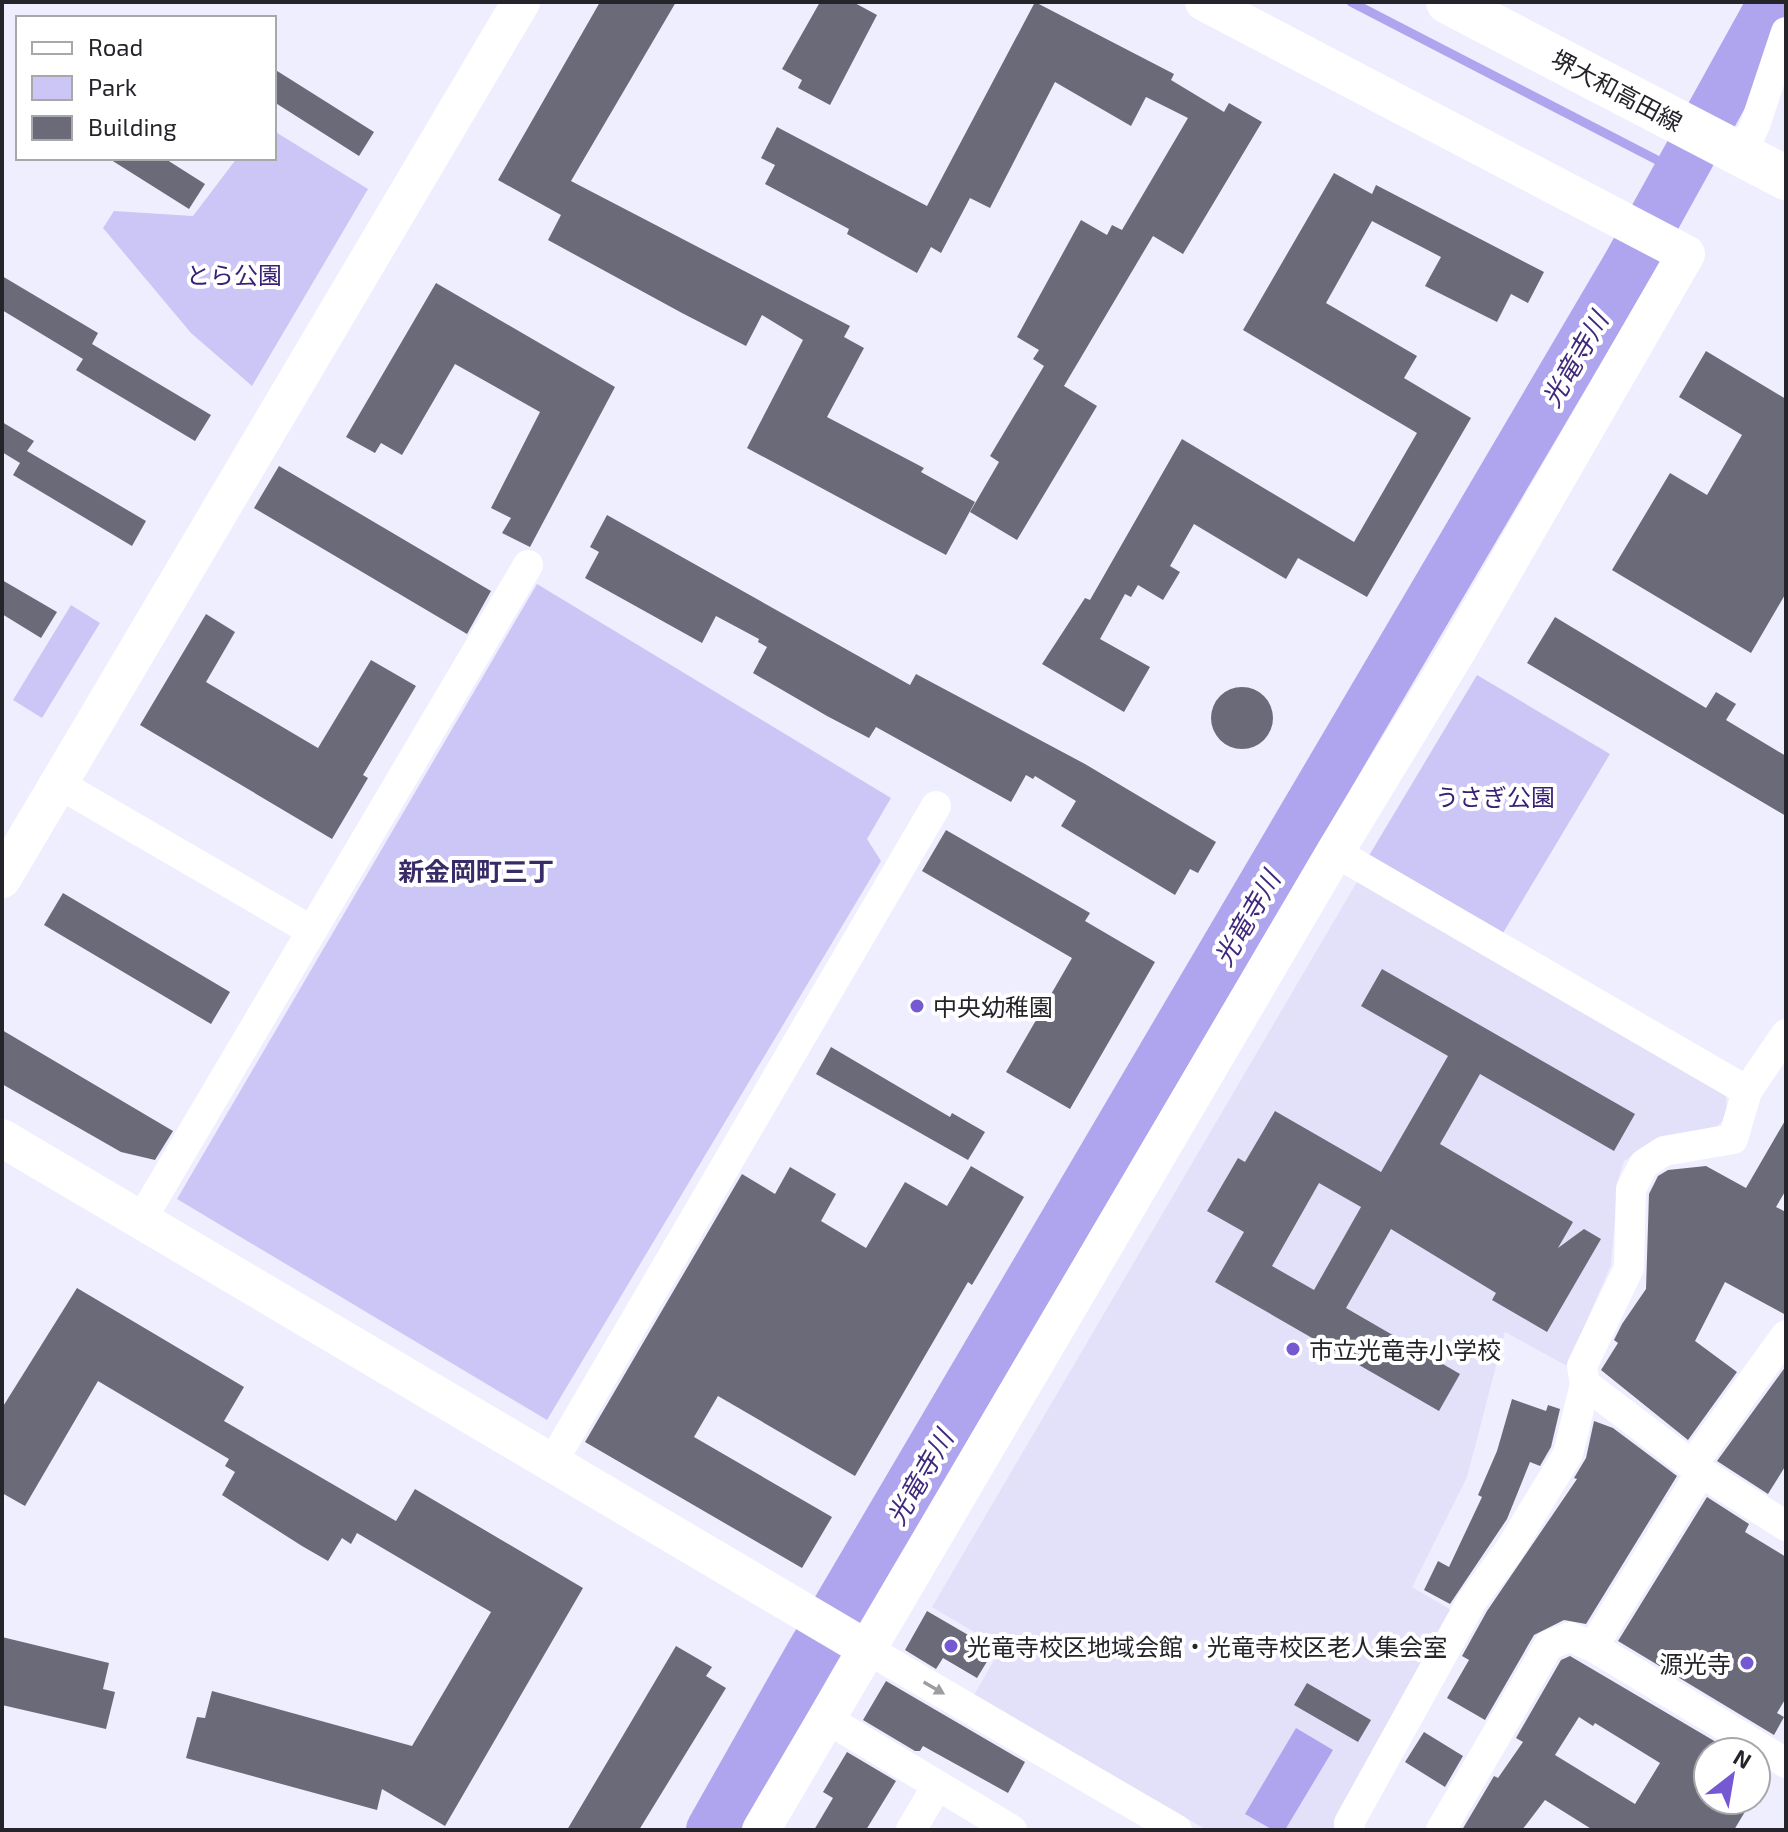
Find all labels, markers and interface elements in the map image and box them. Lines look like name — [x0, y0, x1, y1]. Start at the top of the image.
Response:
legend — [16, 16, 276, 160]
text: Road — [88, 32, 143, 61]
street label: 堺大和高田線 — [1547, 43, 1687, 137]
text: Park — [88, 72, 137, 101]
text: Building — [88, 112, 177, 141]
park label: とら公園 — [186, 260, 282, 289]
water label: 光竜寺川 — [1535, 304, 1615, 412]
park label: うさぎ公園 — [1435, 782, 1555, 811]
district label: 新金岡町三丁 — [398, 855, 554, 886]
water label: 光竜寺川 — [1207, 863, 1287, 971]
place label: 中央幼稚園 — [933, 992, 1053, 1021]
marker: 中央幼稚園 — [908, 997, 926, 1015]
place label: 市立光竜寺小学校 — [1309, 1335, 1501, 1364]
marker: 市立光竜寺小学校 — [1284, 1340, 1302, 1358]
water label: 光竜寺川 — [880, 1422, 960, 1530]
place label: 光竜寺校区地域会館・光竜寺校区老人集会室 — [967, 1632, 1447, 1661]
marker: 光竜寺校区地域会館・光竜寺校区老人集会室 — [942, 1637, 960, 1655]
place label: 源光寺 — [1659, 1649, 1731, 1678]
marker: 源光寺 — [1738, 1654, 1756, 1672]
one-way arrow — [923, 1681, 945, 1695]
north arrow — [1692, 1736, 1772, 1816]
text: N — [1729, 1743, 1756, 1773]

